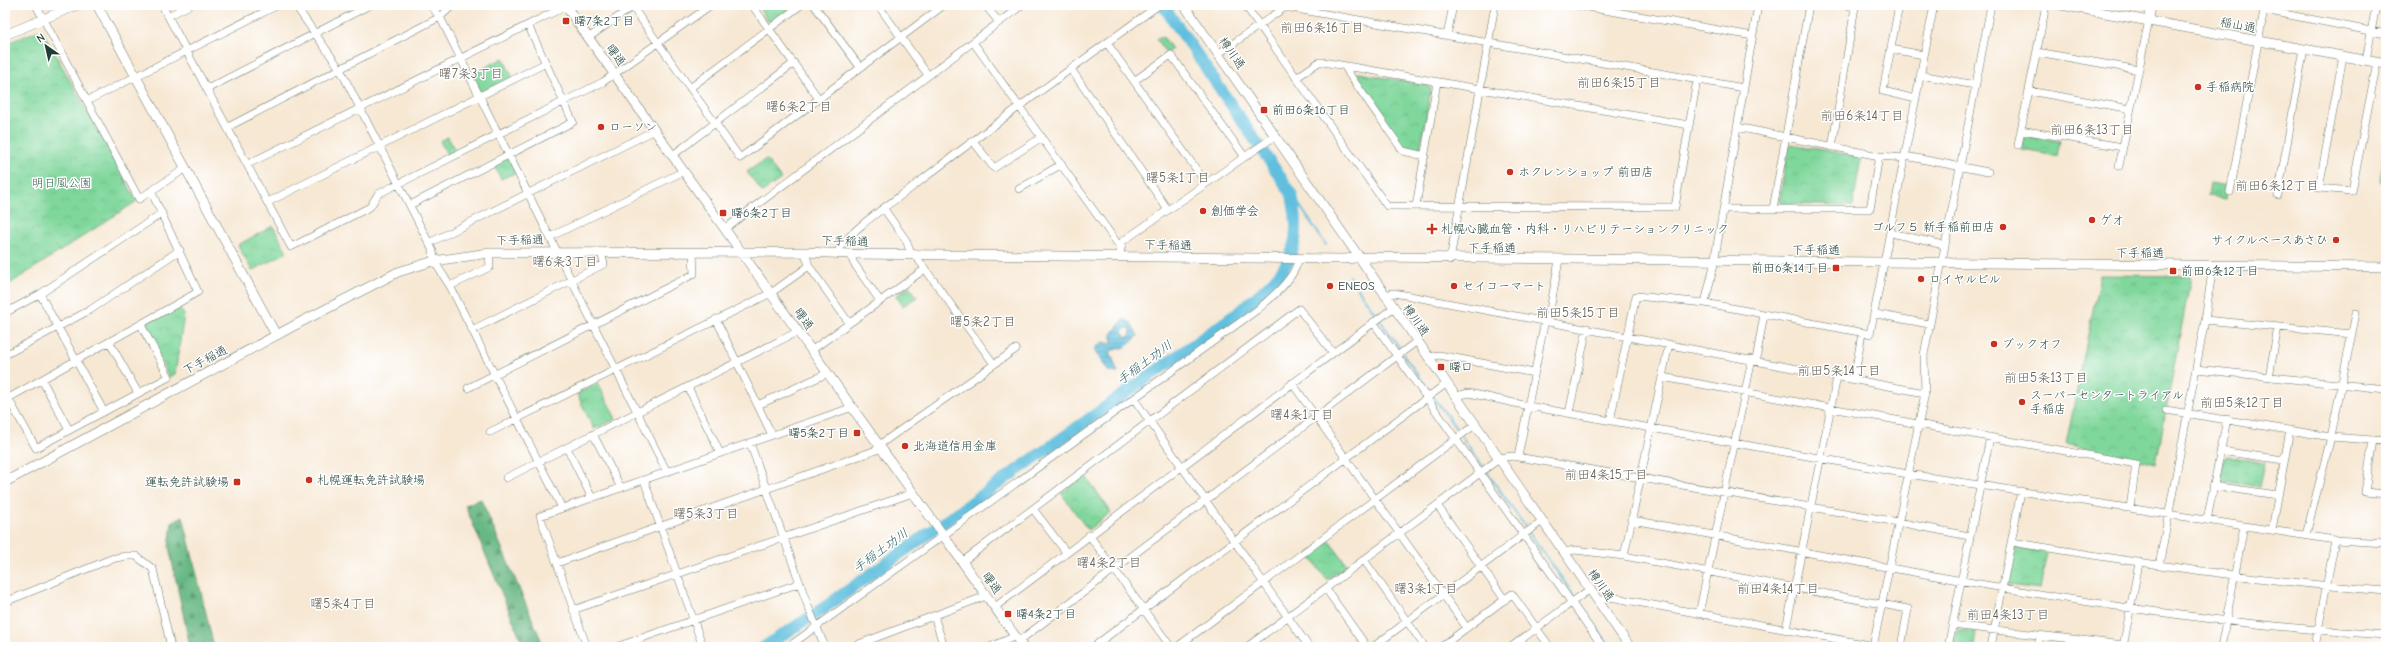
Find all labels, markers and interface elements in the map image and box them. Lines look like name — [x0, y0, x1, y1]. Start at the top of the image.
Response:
place label: 曙7条2丁目 — [574, 14, 634, 28]
street label: 稲山通 — [2219, 15, 2257, 35]
marker: 曙7条2丁目 — [561, 16, 571, 26]
district label: 前田6条16丁目 — [1280, 20, 1364, 35]
north arrow — [26, 26, 66, 66]
text: N — [34, 31, 47, 46]
street label: 樽川通 — [1216, 34, 1248, 72]
street label: 曙通 — [603, 41, 629, 69]
district label: 曙7条3丁目 — [439, 66, 503, 81]
district label: 前田6条15丁目 — [1577, 75, 1661, 90]
place label: 手稲病院 — [2206, 80, 2254, 94]
marker: 手稲病院 — [2193, 82, 2203, 92]
district label: 曙6条2丁目 — [766, 99, 832, 114]
place label: 前田6条16丁目 — [1272, 103, 1350, 117]
marker: 前田6条16丁目 — [1259, 105, 1269, 115]
district label: 前田6条14丁目 — [1820, 108, 1904, 123]
place label: ローソン — [609, 120, 657, 134]
marker: ローソン — [596, 122, 606, 132]
district label: 前田6条13丁目 — [2050, 122, 2134, 137]
place label: ホクレンショップ 前田店 — [1518, 165, 1654, 179]
marker: ホクレンショップ 前田店 — [1505, 167, 1515, 177]
district label: 曙5条1丁目 — [1146, 170, 1210, 185]
park label: 明日風公園 — [32, 176, 92, 190]
district label: 前田6条12丁目 — [2235, 178, 2319, 193]
place label: 創価学会 — [1211, 204, 1259, 218]
place label: 曙6条2丁目 — [731, 206, 792, 220]
marker: 創価学会 — [1198, 206, 1208, 216]
marker: 曙6条2丁目 — [718, 208, 728, 218]
place label: ゲオ — [2100, 213, 2124, 227]
marker: ゲオ — [2087, 215, 2097, 225]
place label: ゴルフ５ 新手稲前田店 — [1871, 220, 1995, 234]
place label: 札幌心臓血管・内科・リハビリテーションクリニック — [1441, 222, 1729, 236]
marker: ゴルフ５ 新手稲前田店 — [1998, 222, 2008, 232]
marker: 札幌心臓血管・内科・リハビリテーションクリニック — [1426, 223, 1438, 235]
street label: 下手稲通 — [496, 233, 544, 247]
street label: 下手稲通 — [821, 233, 869, 249]
place label: サイクルベースあさひ — [2211, 233, 2328, 247]
marker: サイクルベースあさひ — [2331, 235, 2341, 245]
street label: 下手稲通 — [1144, 238, 1192, 252]
street label: 下手稲通 — [1468, 241, 1516, 255]
street label: 下手稲通 — [1792, 243, 1840, 257]
street label: 下手稲通 — [2116, 246, 2164, 260]
district label: 曙6条3丁目 — [532, 254, 598, 269]
place label: 前田6条14丁目 — [1751, 261, 1828, 275]
marker: 前田6条14丁目 — [1831, 263, 1841, 273]
place label: 前田6条12丁目 — [2181, 264, 2259, 278]
marker: 前田6条12丁目 — [2168, 266, 2178, 276]
place label: ロイヤルビル — [1929, 272, 2001, 286]
marker: ロイヤルビル — [1916, 274, 1926, 284]
place label: ENEOS — [1338, 279, 1375, 293]
place label: セイコーマート — [1462, 279, 1546, 293]
marker: ENEOS — [1325, 281, 1335, 291]
marker: セイコーマート — [1449, 281, 1459, 291]
street label: 樽川通 — [1400, 301, 1432, 339]
street label: 曙通 — [791, 305, 817, 333]
district label: 前田5条15丁目 — [1536, 305, 1620, 320]
district label: 曙5条2丁目 — [950, 314, 1016, 329]
water label: 手稲土功川 — [1114, 337, 1175, 388]
place label: ブックオフ — [2002, 337, 2062, 351]
marker: ブックオフ — [1989, 339, 1999, 349]
street label: 下手稲通 — [181, 343, 229, 377]
place label: 曙口 — [1449, 360, 1473, 374]
marker: 曙口 — [1436, 362, 1446, 372]
district label: 前田5条14丁目 — [1797, 363, 1881, 378]
district label: 前田5条13丁目 — [2004, 370, 2088, 385]
place label: スーパーセンタートライアル 手稲店 — [2030, 388, 2184, 416]
district label: 前田5条12丁目 — [2200, 395, 2284, 410]
marker: スーパーセンタートライアル 手稲店 — [2017, 397, 2027, 407]
district label: 曙4条1丁目 — [1270, 407, 1334, 422]
place label: 曙5条2丁目 — [788, 426, 849, 440]
marker: 曙5条2丁目 — [852, 428, 862, 438]
place label: 北海道信用金庫 — [913, 439, 997, 453]
marker: 北海道信用金庫 — [900, 441, 910, 451]
district label: 前田4条15丁目 — [1564, 467, 1648, 482]
place label: 札幌運転免許試験場 — [317, 473, 425, 487]
place label: 運転免許試験場 — [145, 475, 229, 489]
marker: 札幌運転免許試験場 — [304, 475, 314, 485]
marker: 運転免許試験場 — [232, 477, 242, 487]
district label: 曙5条3丁目 — [673, 506, 739, 521]
water label: 手稲土功川 — [850, 525, 911, 576]
district label: 曙4条2丁目 — [1076, 555, 1142, 570]
street label: 樽川通 — [1585, 566, 1617, 604]
street label: 曙通 — [979, 569, 1005, 597]
district label: 曙3条1丁目 — [1394, 581, 1458, 596]
district label: 前田4条14丁目 — [1737, 581, 1819, 596]
district label: 曙5条4丁目 — [310, 596, 376, 611]
place label: 曙4条2丁目 — [1016, 607, 1076, 621]
district label: 前田4条13丁目 — [1966, 607, 2050, 622]
marker: 曙4条2丁目 — [1003, 609, 1013, 619]

